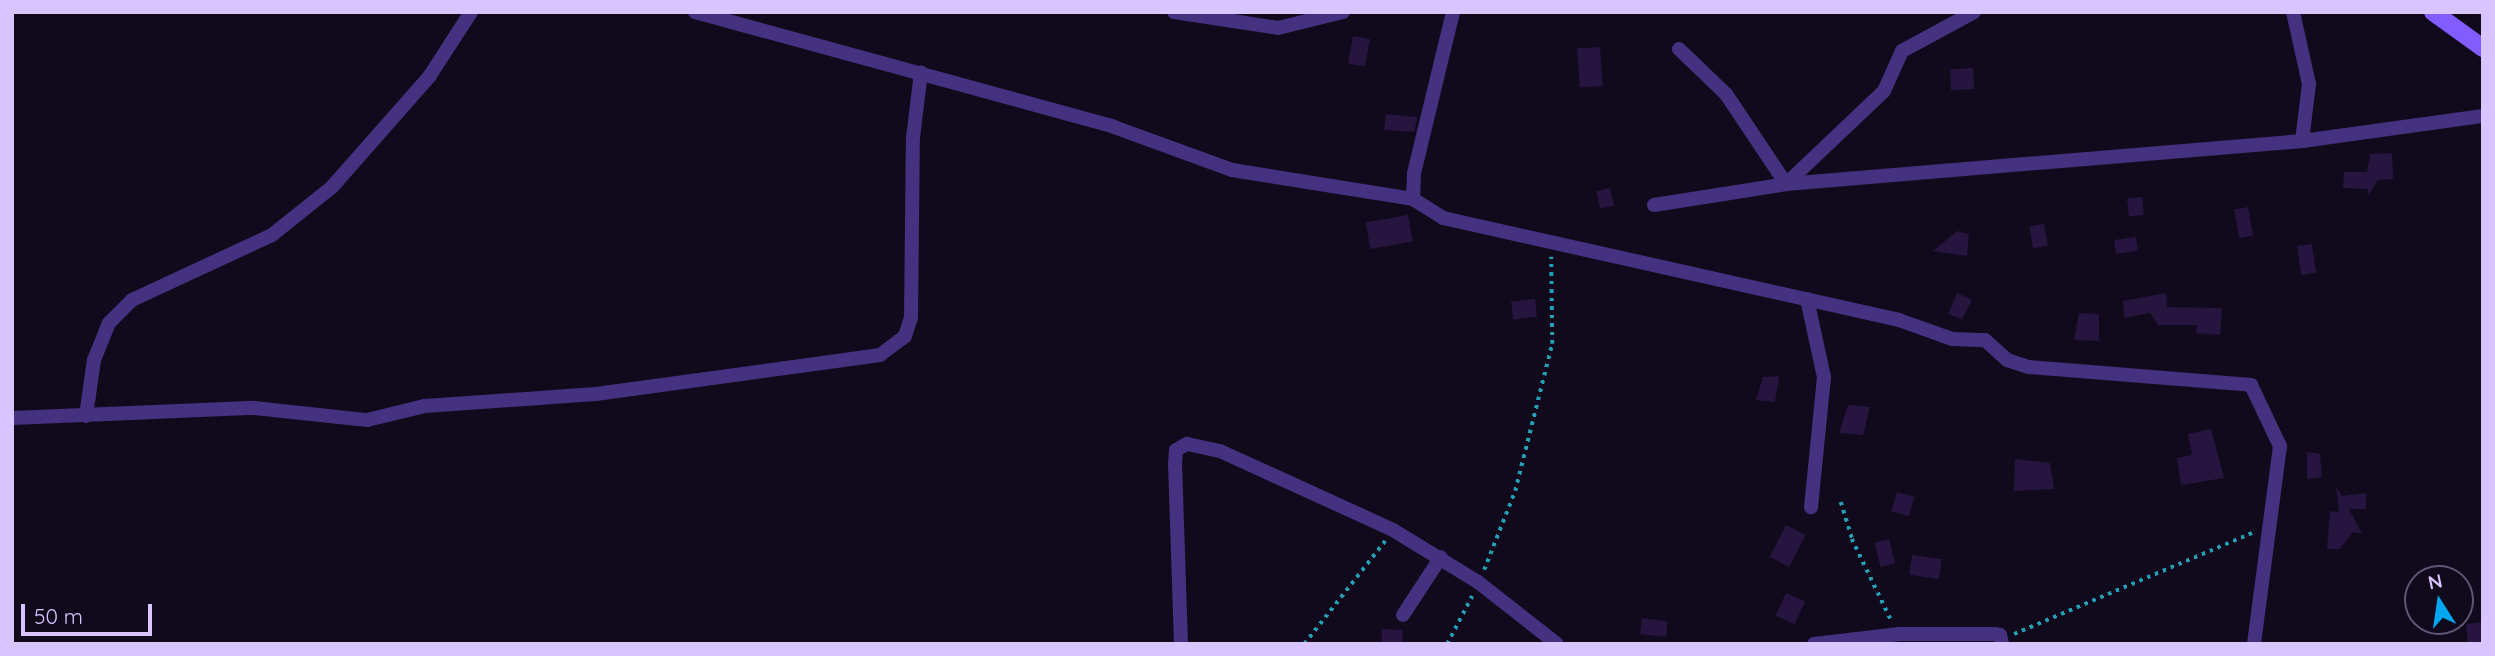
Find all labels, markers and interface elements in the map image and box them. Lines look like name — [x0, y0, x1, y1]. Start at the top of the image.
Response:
north arrow — [2404, 565, 2474, 635]
text: N — [2426, 568, 2444, 595]
scale bar — [24, 590, 156, 634]
text: 50 m — [34, 603, 83, 629]

